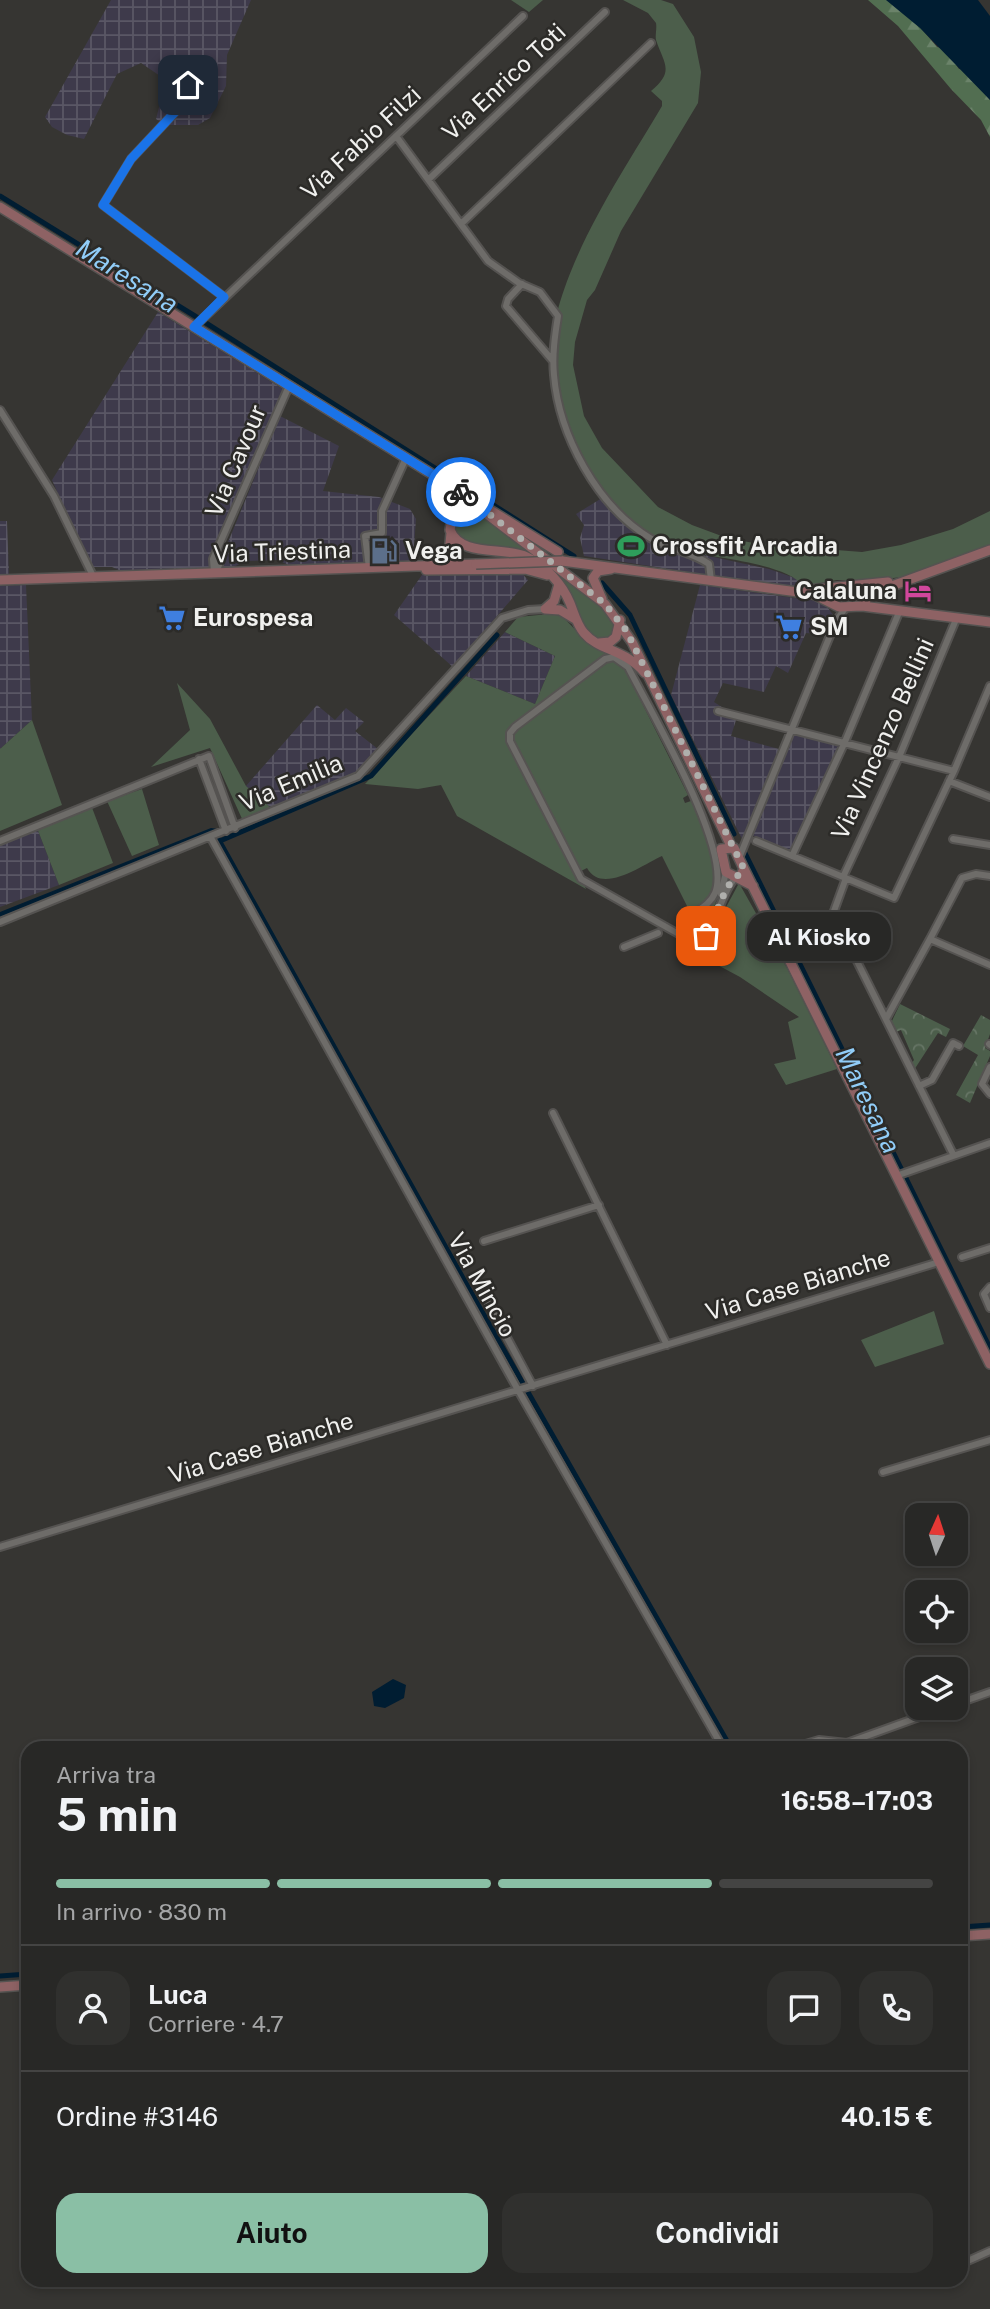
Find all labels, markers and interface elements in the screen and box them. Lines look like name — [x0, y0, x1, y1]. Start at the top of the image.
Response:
street label: Via Enrico Toti — [436, 17, 571, 145]
pin — [158, 55, 218, 115]
icon: home — [169, 66, 207, 104]
street label: Via Fabio Filzi — [295, 80, 426, 205]
water label: Maresana — [71, 232, 184, 319]
street label: Via Cavour — [199, 400, 271, 521]
courier — [426, 457, 496, 527]
icon: bike — [442, 473, 480, 511]
sports icon: Crossfit Arcadia — [616, 531, 646, 561]
place label: Crossfit Arcadia — [652, 531, 838, 559]
street label: Via Triestina — [213, 535, 351, 567]
fuel station icon: Vega — [369, 536, 399, 566]
place label: Vega — [405, 536, 463, 564]
place label: Calaluna — [795, 576, 897, 604]
hotel icon: Calaluna — [903, 576, 933, 606]
supermarket icon: Eurospesa — [157, 603, 187, 633]
place label: Eurospesa — [193, 603, 313, 631]
supermarket icon: SM — [774, 612, 804, 642]
place label: SM — [810, 612, 849, 640]
street label: Via Vincenzo Bellini — [825, 634, 939, 844]
street label: Via Emilia — [235, 748, 346, 816]
pin — [676, 906, 736, 966]
callout: Al Kiosko — [748, 912, 892, 960]
icon: bag — [687, 917, 725, 955]
text: Al Kiosko — [767, 923, 871, 950]
water label: Maresana — [829, 1042, 907, 1158]
street label: Via Mincio — [443, 1228, 523, 1341]
street label: Via Case Bianche — [702, 1243, 893, 1325]
street label: Via Case Bianche — [165, 1406, 356, 1488]
north arrow — [905, 1503, 968, 1566]
map controls — [905, 1503, 968, 1720]
button: locate — [905, 1580, 968, 1643]
button: layers — [905, 1657, 968, 1720]
text: Arriva tra — [56, 1761, 156, 1788]
text: 16:58–17:03 — [781, 1785, 933, 1816]
text: 5 min — [56, 1787, 178, 1841]
text: In arrivo · 830 m — [56, 1898, 227, 1925]
button: person — [56, 1971, 130, 2045]
button: chat — [767, 1971, 841, 2045]
button: phone — [859, 1971, 933, 2045]
text: Luca — [148, 1979, 208, 2010]
text: Corriere · 4.7 — [148, 2010, 284, 2037]
text: Ordine #3146 — [56, 2101, 218, 2132]
text: 40.15 € — [841, 2101, 933, 2132]
button: Aiuto — [56, 2193, 488, 2273]
button: Condividi — [502, 2193, 933, 2273]

